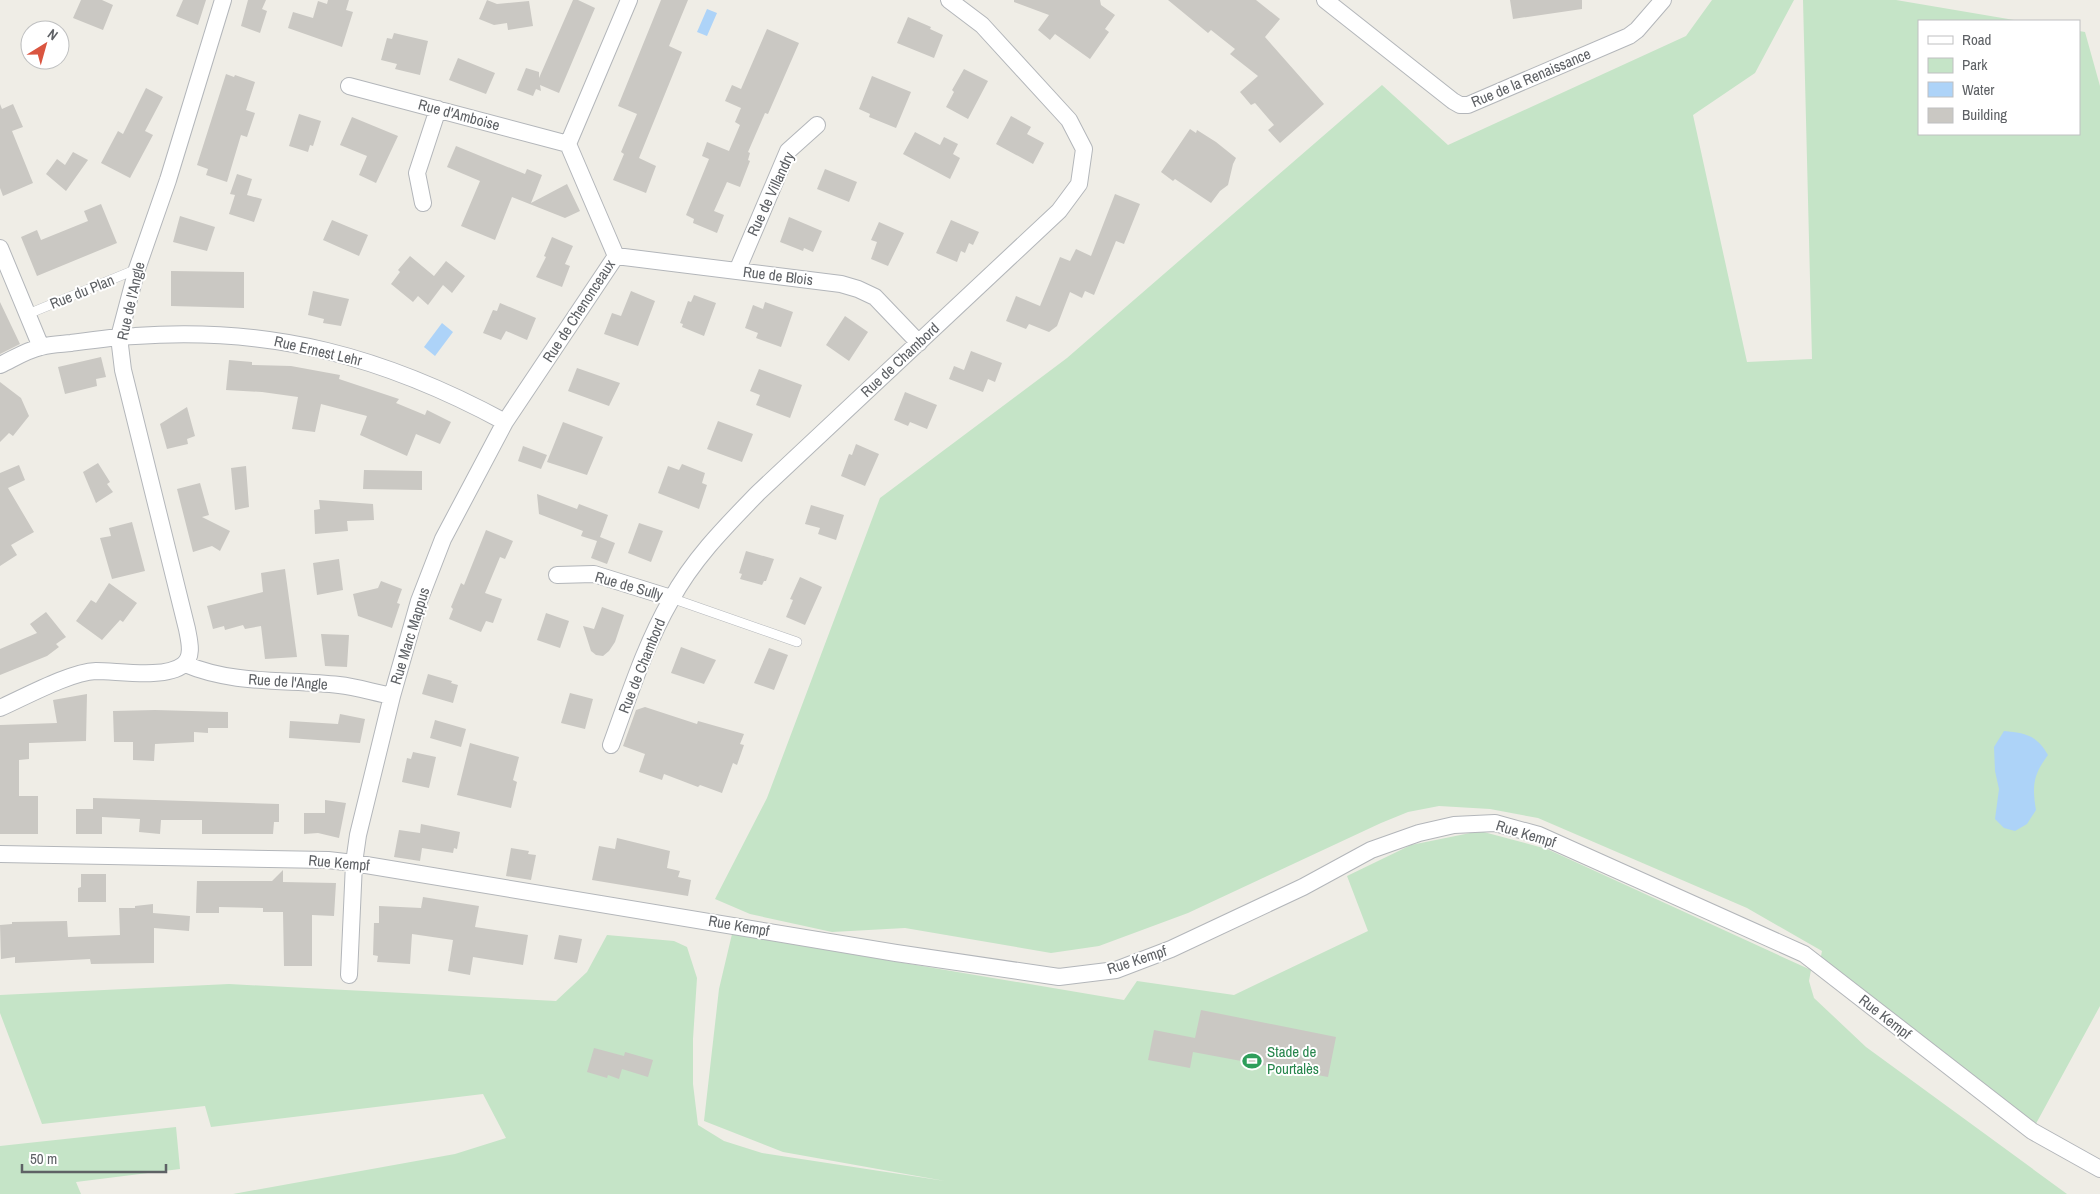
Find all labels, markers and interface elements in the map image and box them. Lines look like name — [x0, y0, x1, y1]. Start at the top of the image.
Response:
north arrow — [20, 20, 70, 70]
legend — [1918, 20, 2080, 135]
text: N — [44, 25, 62, 44]
text: Road — [1962, 29, 1991, 50]
street label: Rue de la Renaissance — [1468, 43, 1594, 112]
text: Park — [1962, 54, 1988, 75]
text: Water — [1962, 79, 1994, 100]
street label: Rue d'Amboise — [416, 94, 502, 136]
text: Building — [1962, 104, 2007, 125]
street label: Rue de Villandry — [742, 147, 800, 239]
street label: Rue de Chenonceaux — [537, 254, 620, 366]
street label: Rue de l'Angle — [111, 260, 150, 342]
street label: Rue de Blois — [742, 261, 814, 290]
street label: Rue du Plan — [46, 269, 117, 314]
street label: Rue de Chambord — [856, 318, 944, 402]
street label: Rue Ernest Lehr — [272, 330, 364, 371]
street label: Rue de Sully — [593, 566, 666, 605]
street label: Rue Marc Mappus — [385, 585, 434, 687]
street label: Rue de Chambord — [613, 615, 670, 716]
street label: Rue de l'Angle — [248, 668, 329, 695]
street label: Rue Kempf — [1494, 814, 1559, 853]
street label: Rue Kempf — [307, 849, 371, 876]
street label: Rue Kempf — [707, 910, 772, 941]
street label: Rue Kempf — [1104, 940, 1170, 979]
street label: Rue Kempf — [1855, 989, 1916, 1044]
place label: Stade de Pourtalès — [1267, 1041, 1319, 1079]
sports icon: Stade de Pourtalès — [1241, 1050, 1263, 1072]
scale bar — [22, 1142, 166, 1174]
text: 50 m — [30, 1148, 57, 1169]

